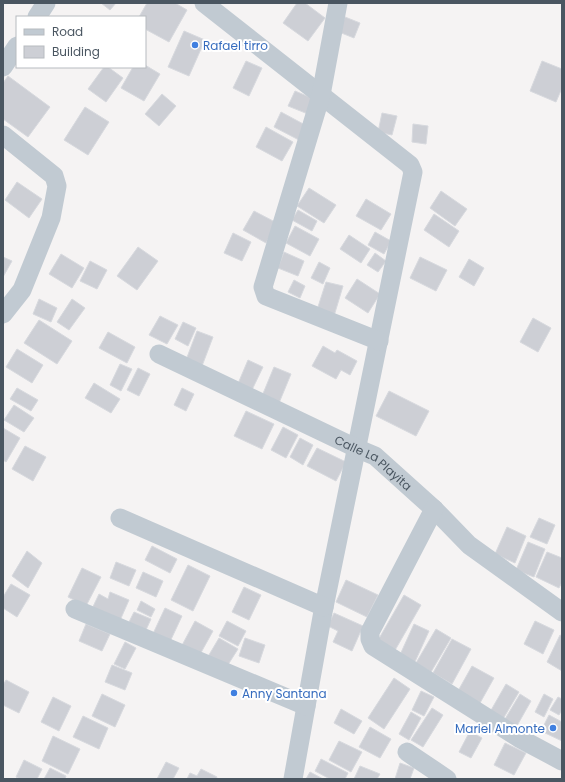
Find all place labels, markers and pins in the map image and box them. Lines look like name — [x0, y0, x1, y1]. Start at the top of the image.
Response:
place label: Rafael tirro — [203, 37, 268, 54]
marker: Rafael tirro — [190, 40, 200, 50]
place label: Anny Santana — [242, 685, 327, 702]
marker: Anny Santana — [229, 688, 239, 698]
place label: Mariel Almonte — [455, 720, 545, 737]
marker: Mariel Almonte — [548, 723, 558, 733]

